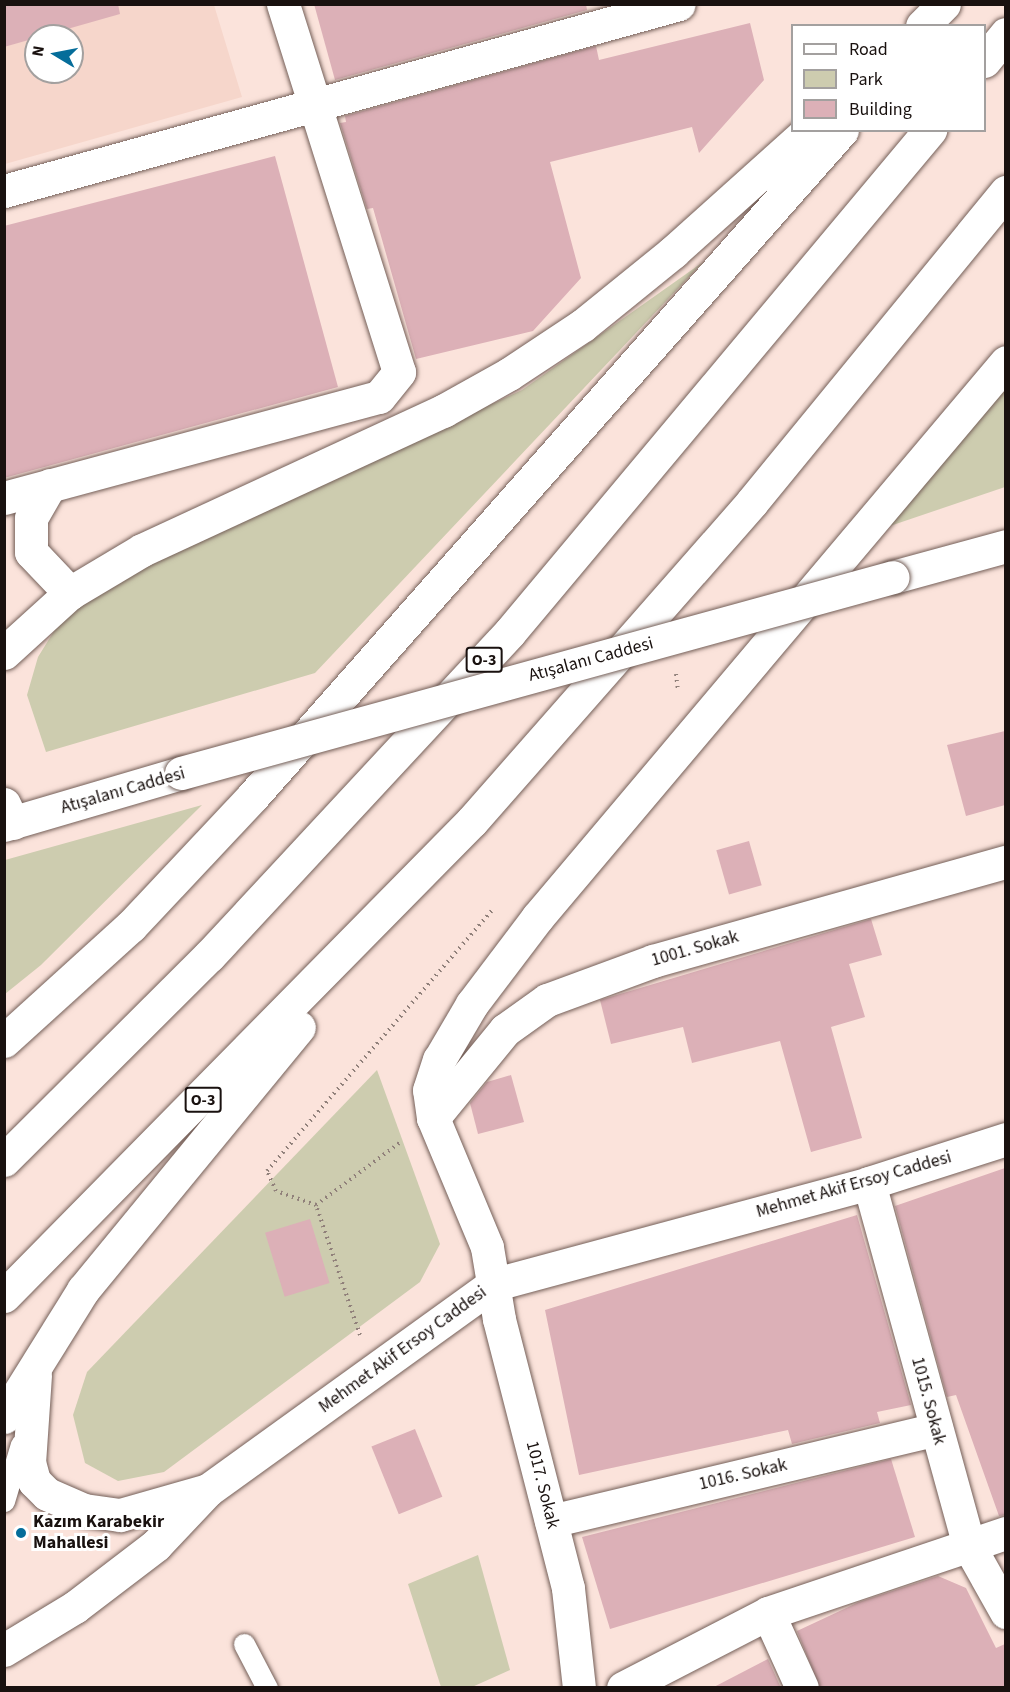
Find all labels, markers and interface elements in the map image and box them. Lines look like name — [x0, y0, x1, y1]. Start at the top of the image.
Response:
north arrow — [24, 24, 84, 84]
legend — [791, 24, 986, 132]
text: Road — [849, 37, 888, 62]
text: N — [26, 44, 50, 58]
text: Park — [849, 67, 883, 92]
text: Building — [849, 97, 912, 122]
street label: Atışalanı Caddesi — [526, 633, 656, 687]
road number: O-3 — [464, 647, 504, 673]
street label: Atışalanı Caddesi — [58, 763, 188, 819]
street label: 1001. Sokak — [649, 926, 741, 972]
road number: O-3 — [184, 1087, 222, 1113]
street label: Mehmet Akif Ersoy Caddesi — [754, 1147, 954, 1223]
street label: Mehmet Akif Ersoy Caddesi — [315, 1282, 491, 1418]
street label: 1015. Sokak — [906, 1355, 950, 1447]
street label: 1017. Sokak — [521, 1439, 563, 1531]
street label: 1016. Sokak — [697, 1454, 789, 1496]
place label: Kazım Karabekir Mahallesi — [33, 1512, 164, 1555]
marker: Kazım Karabekir Mahallesi — [14, 1526, 28, 1540]

